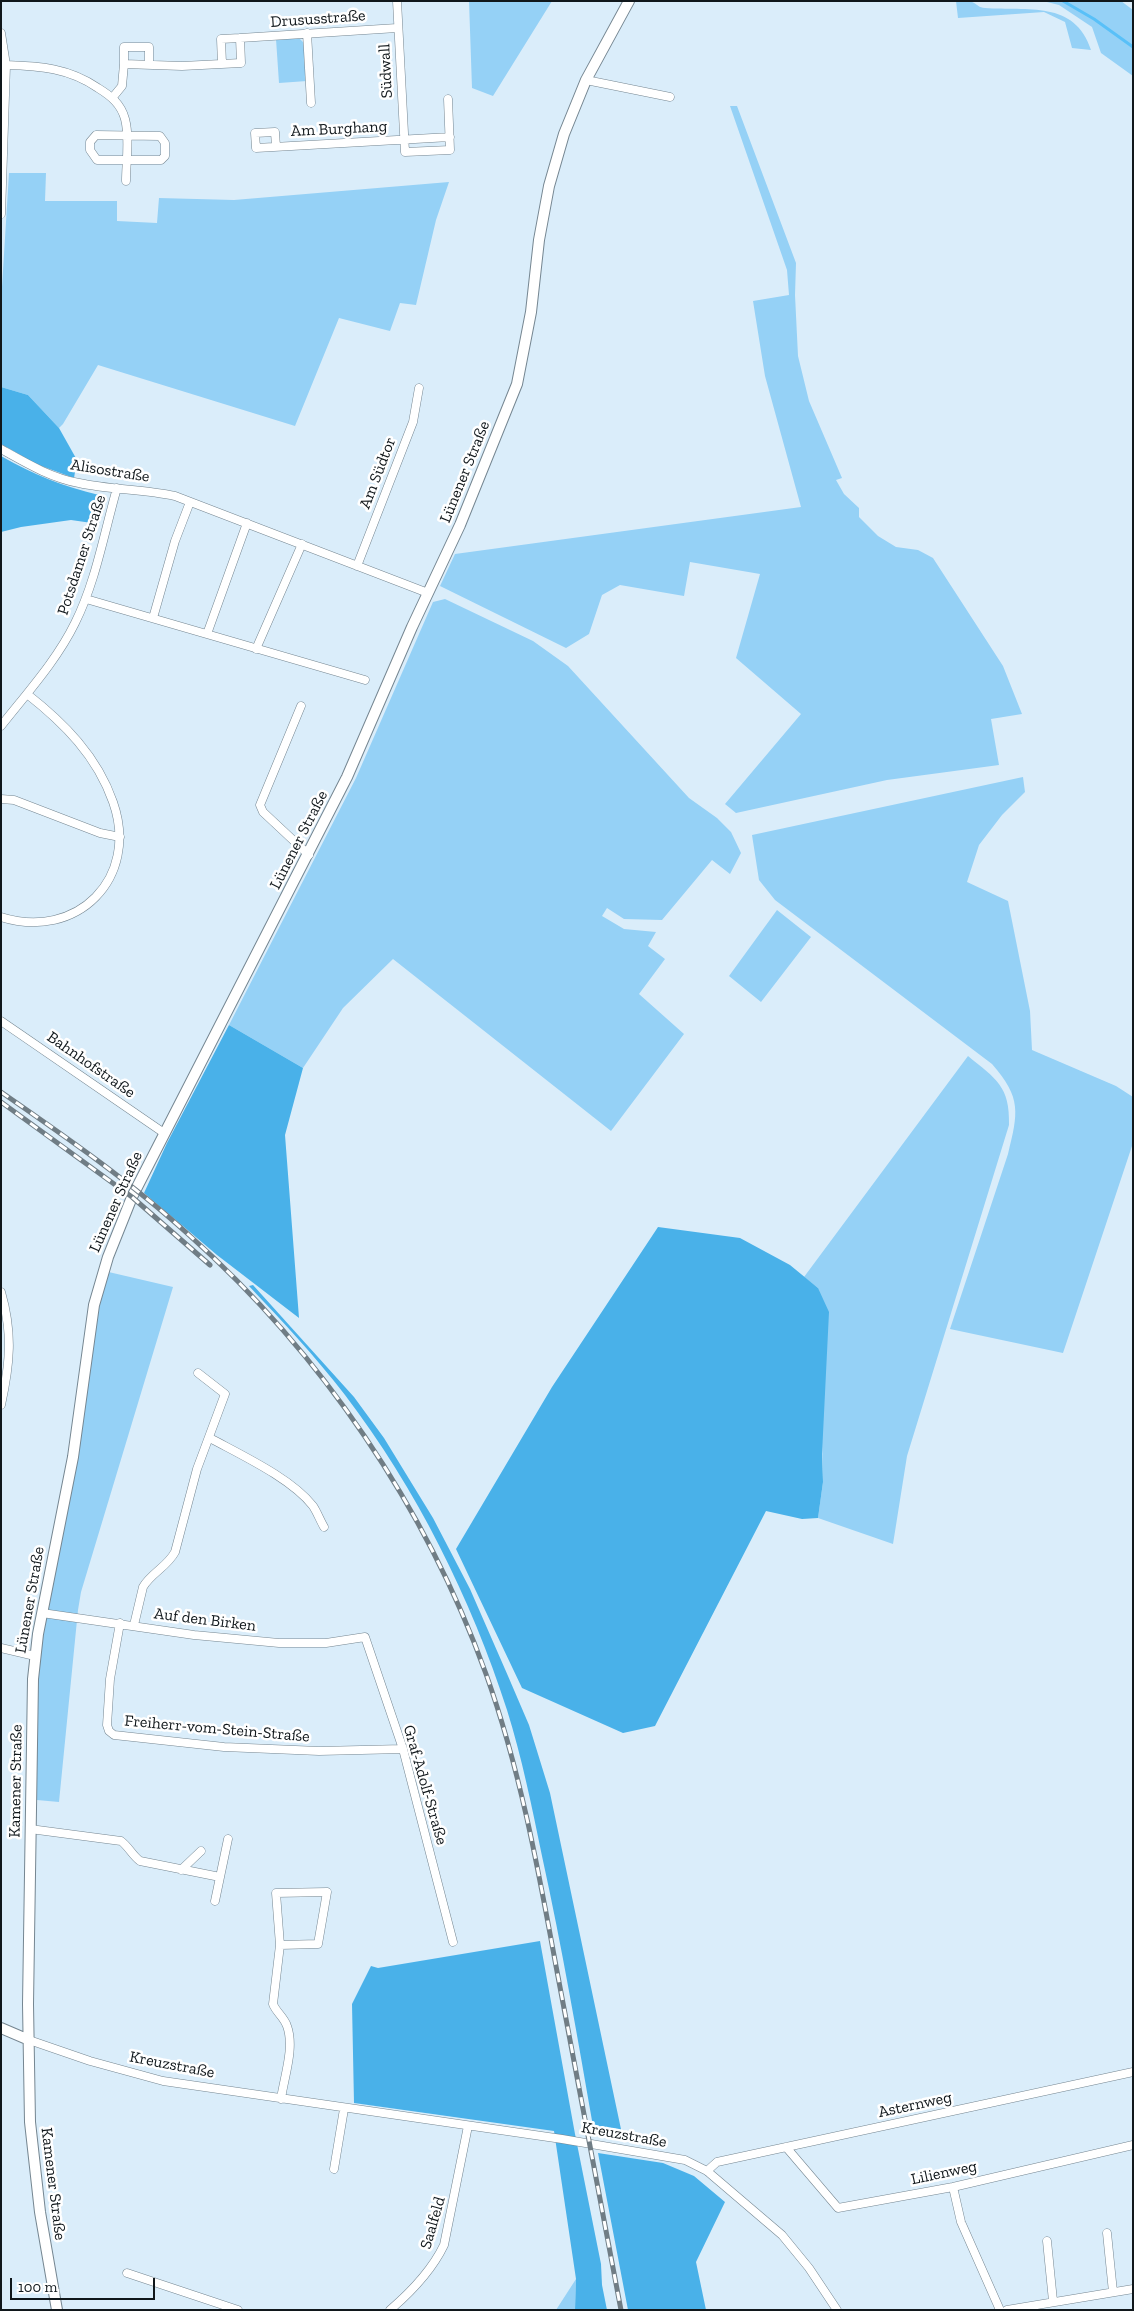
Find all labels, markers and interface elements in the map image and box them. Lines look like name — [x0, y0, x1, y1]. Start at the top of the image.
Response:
street label: Drususstraße — [270, 6, 366, 32]
street label: Südwall — [375, 43, 397, 99]
street label: Am Burghang — [290, 117, 388, 141]
street label: Lünener Straße — [436, 418, 494, 526]
street label: Am Südtor — [356, 435, 400, 511]
street label: Alisostraße — [69, 455, 151, 487]
street label: Potsdamer Straße — [54, 493, 110, 617]
street label: Lünener Straße — [266, 787, 332, 893]
street label: Bahnhofstraße — [43, 1028, 139, 1102]
street label: Lünener Straße — [85, 1149, 147, 1255]
street label: Lünener Straße — [11, 1545, 49, 1655]
street label: Auf den Birken — [153, 1604, 257, 1636]
street label: Freiherr-vom-Stein-Straße — [124, 1711, 310, 1747]
street label: Graf-Adolf-Straße — [399, 1723, 451, 1847]
street label: Kamener Straße — [5, 1724, 27, 1838]
street label: Kreuzstraße — [128, 2047, 216, 2083]
street label: Asternweg — [876, 2088, 954, 2122]
street label: Kreuzstraße — [580, 2118, 668, 2152]
street label: Kamener Straße — [37, 2127, 69, 2241]
street label: Lilienweg — [909, 2157, 979, 2189]
street label: Saalfeld — [416, 2194, 450, 2252]
scale bar — [12, 2268, 158, 2300]
text: 100 m — [18, 2278, 57, 2296]

